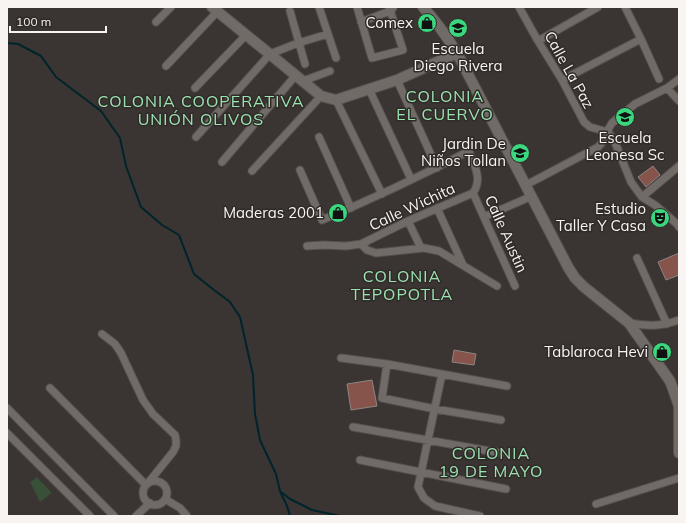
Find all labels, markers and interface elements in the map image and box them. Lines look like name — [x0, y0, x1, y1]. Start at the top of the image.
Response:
scale bar — [10, 8, 106, 34]
shop icon: Comex — [416, 12, 438, 34]
place label: Comex — [365, 13, 413, 32]
text: 100 m — [16, 14, 51, 29]
school or university icon: Escuela Diego Rivera — [447, 17, 469, 39]
street label: Calle La Paz — [540, 28, 599, 112]
place label: Escuela Diego Rivera — [414, 39, 502, 75]
district label: COLONIA EL CUERVO — [396, 86, 494, 124]
district label: COLONIA COOPERATIVA UNIÓN OLIVOS — [98, 91, 304, 129]
school or university icon: Escuela Leonesa Sc — [614, 106, 636, 128]
place label: Escuela Leonesa Sc — [586, 128, 664, 164]
place label: Jardin De Niños Tollan — [421, 134, 506, 170]
school or university icon: Jardin De Niños Tollan — [509, 142, 531, 164]
street label: Calle Wichita — [366, 178, 458, 235]
street label: Calle Austin — [481, 192, 532, 276]
place label: Estudio Taller Y Casa — [556, 199, 646, 235]
shop icon: Maderas 2001 — [327, 202, 349, 224]
place label: Maderas 2001 — [223, 203, 324, 222]
theatre icon: Estudio Taller Y Casa — [649, 207, 671, 229]
district label: COLONIA TEPOPOTLA — [351, 266, 453, 304]
shop icon: Tablaroca Hevi — [651, 341, 673, 363]
place label: Tablaroca Hevi — [544, 342, 648, 361]
district label: COLONIA 19 DE MAYO — [439, 443, 543, 481]

